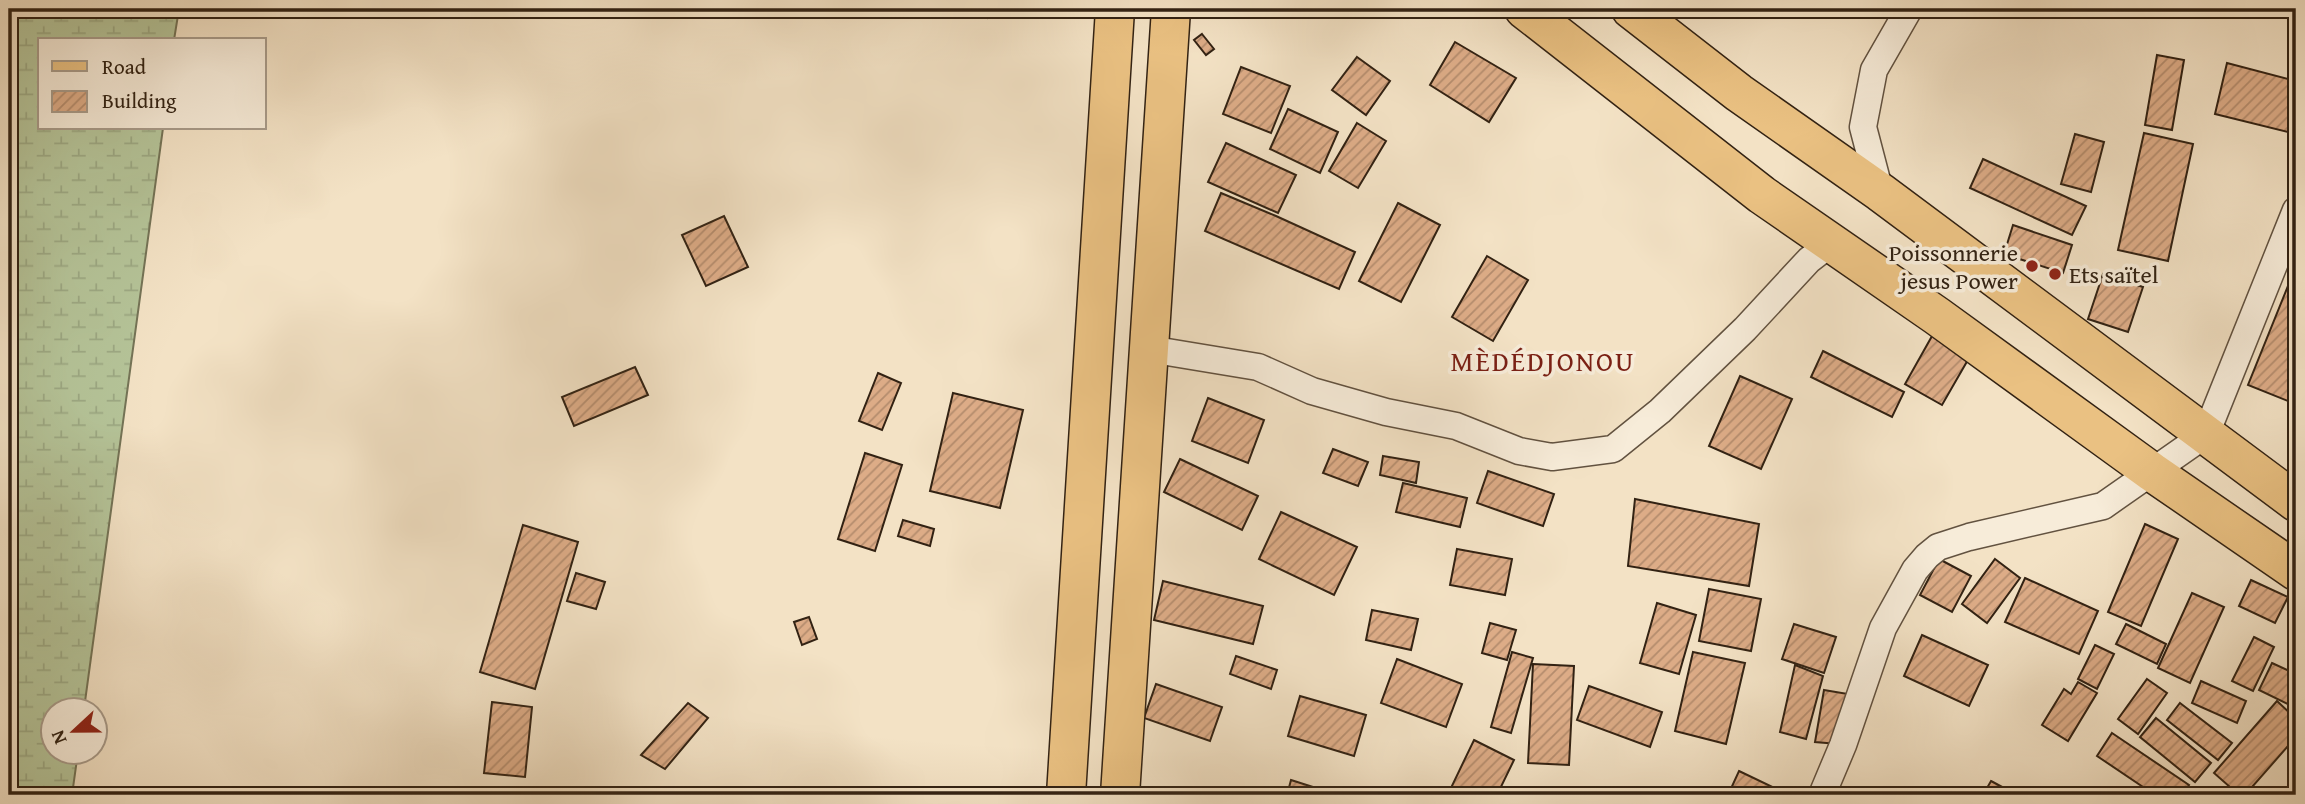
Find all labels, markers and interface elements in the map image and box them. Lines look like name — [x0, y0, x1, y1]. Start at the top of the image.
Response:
legend — [38, 38, 266, 130]
text: Road — [102, 51, 147, 82]
text: Building — [102, 85, 177, 116]
place label: Poissonnerie jesus Power — [1889, 235, 2018, 298]
place label: Ets saïtel — [2069, 257, 2159, 292]
marker: Poissonnerie jesus Power — [2024, 258, 2040, 274]
marker: Ets saïtel — [2047, 266, 2063, 282]
district label: MÈDÉDJONOU — [1451, 340, 1635, 381]
north arrow — [38, 696, 108, 766]
text: N — [43, 726, 74, 749]

